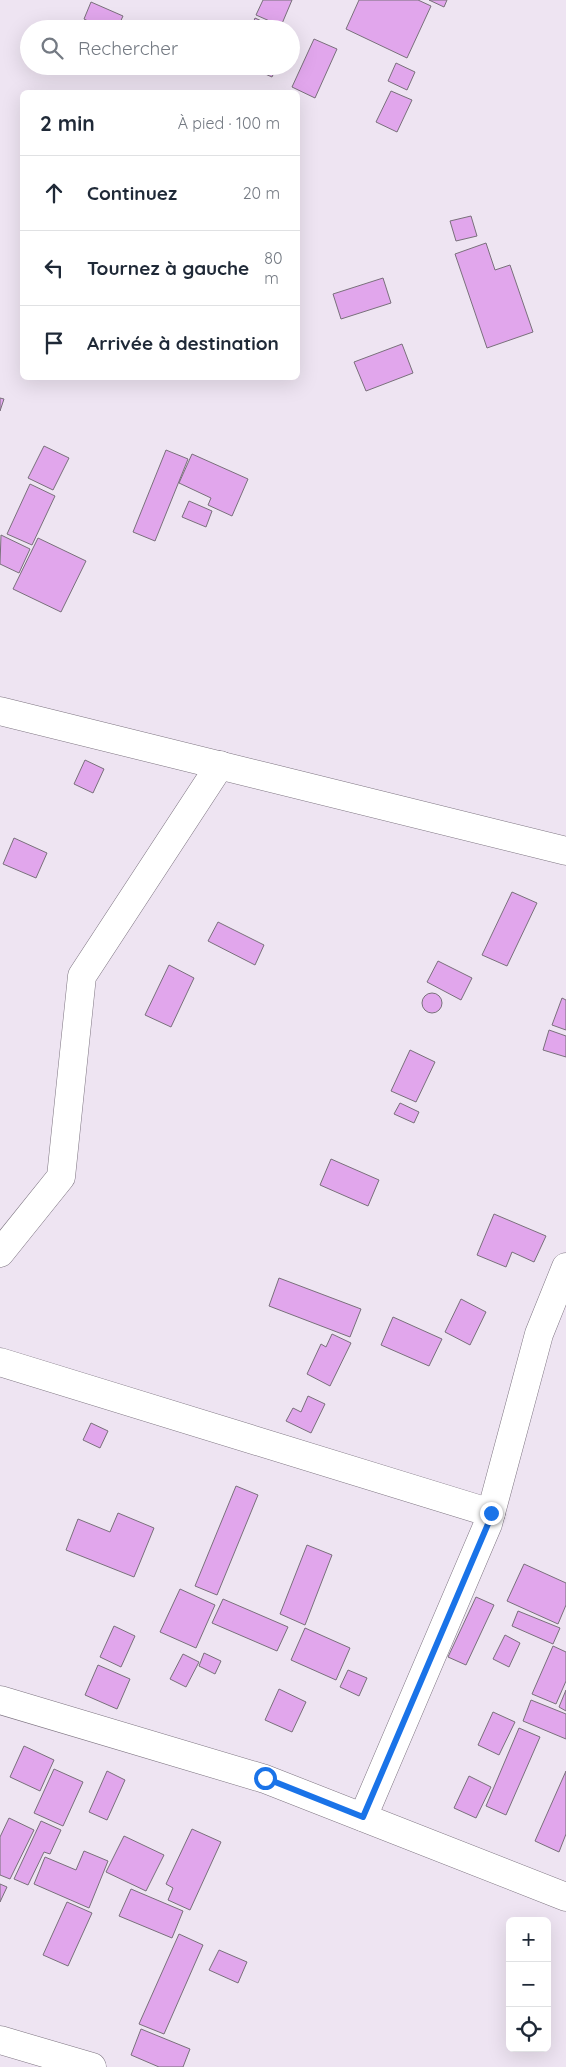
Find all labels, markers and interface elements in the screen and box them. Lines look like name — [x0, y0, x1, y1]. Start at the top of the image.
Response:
search box — [20, 20, 300, 75]
icon: search — [38, 34, 66, 62]
text: Rechercher — [78, 36, 178, 60]
text: 2 min — [40, 110, 95, 136]
text: À pied · 100 m — [178, 113, 280, 133]
icon: ahead — [40, 179, 68, 207]
text: Continuez — [87, 181, 177, 205]
text: 20 m — [243, 183, 280, 203]
text: 80 m — [264, 248, 283, 288]
icon: left — [40, 254, 68, 282]
text: Tournez à gauche — [87, 256, 249, 280]
icon: arrive — [40, 329, 68, 357]
text: Arrivée à destination — [87, 331, 279, 355]
route end — [480, 1502, 503, 1525]
route start — [254, 1767, 277, 1790]
map controls — [506, 1917, 551, 2052]
button: + — [506, 1917, 551, 1962]
button: − — [506, 1962, 551, 2007]
button: locate — [506, 2007, 551, 2052]

